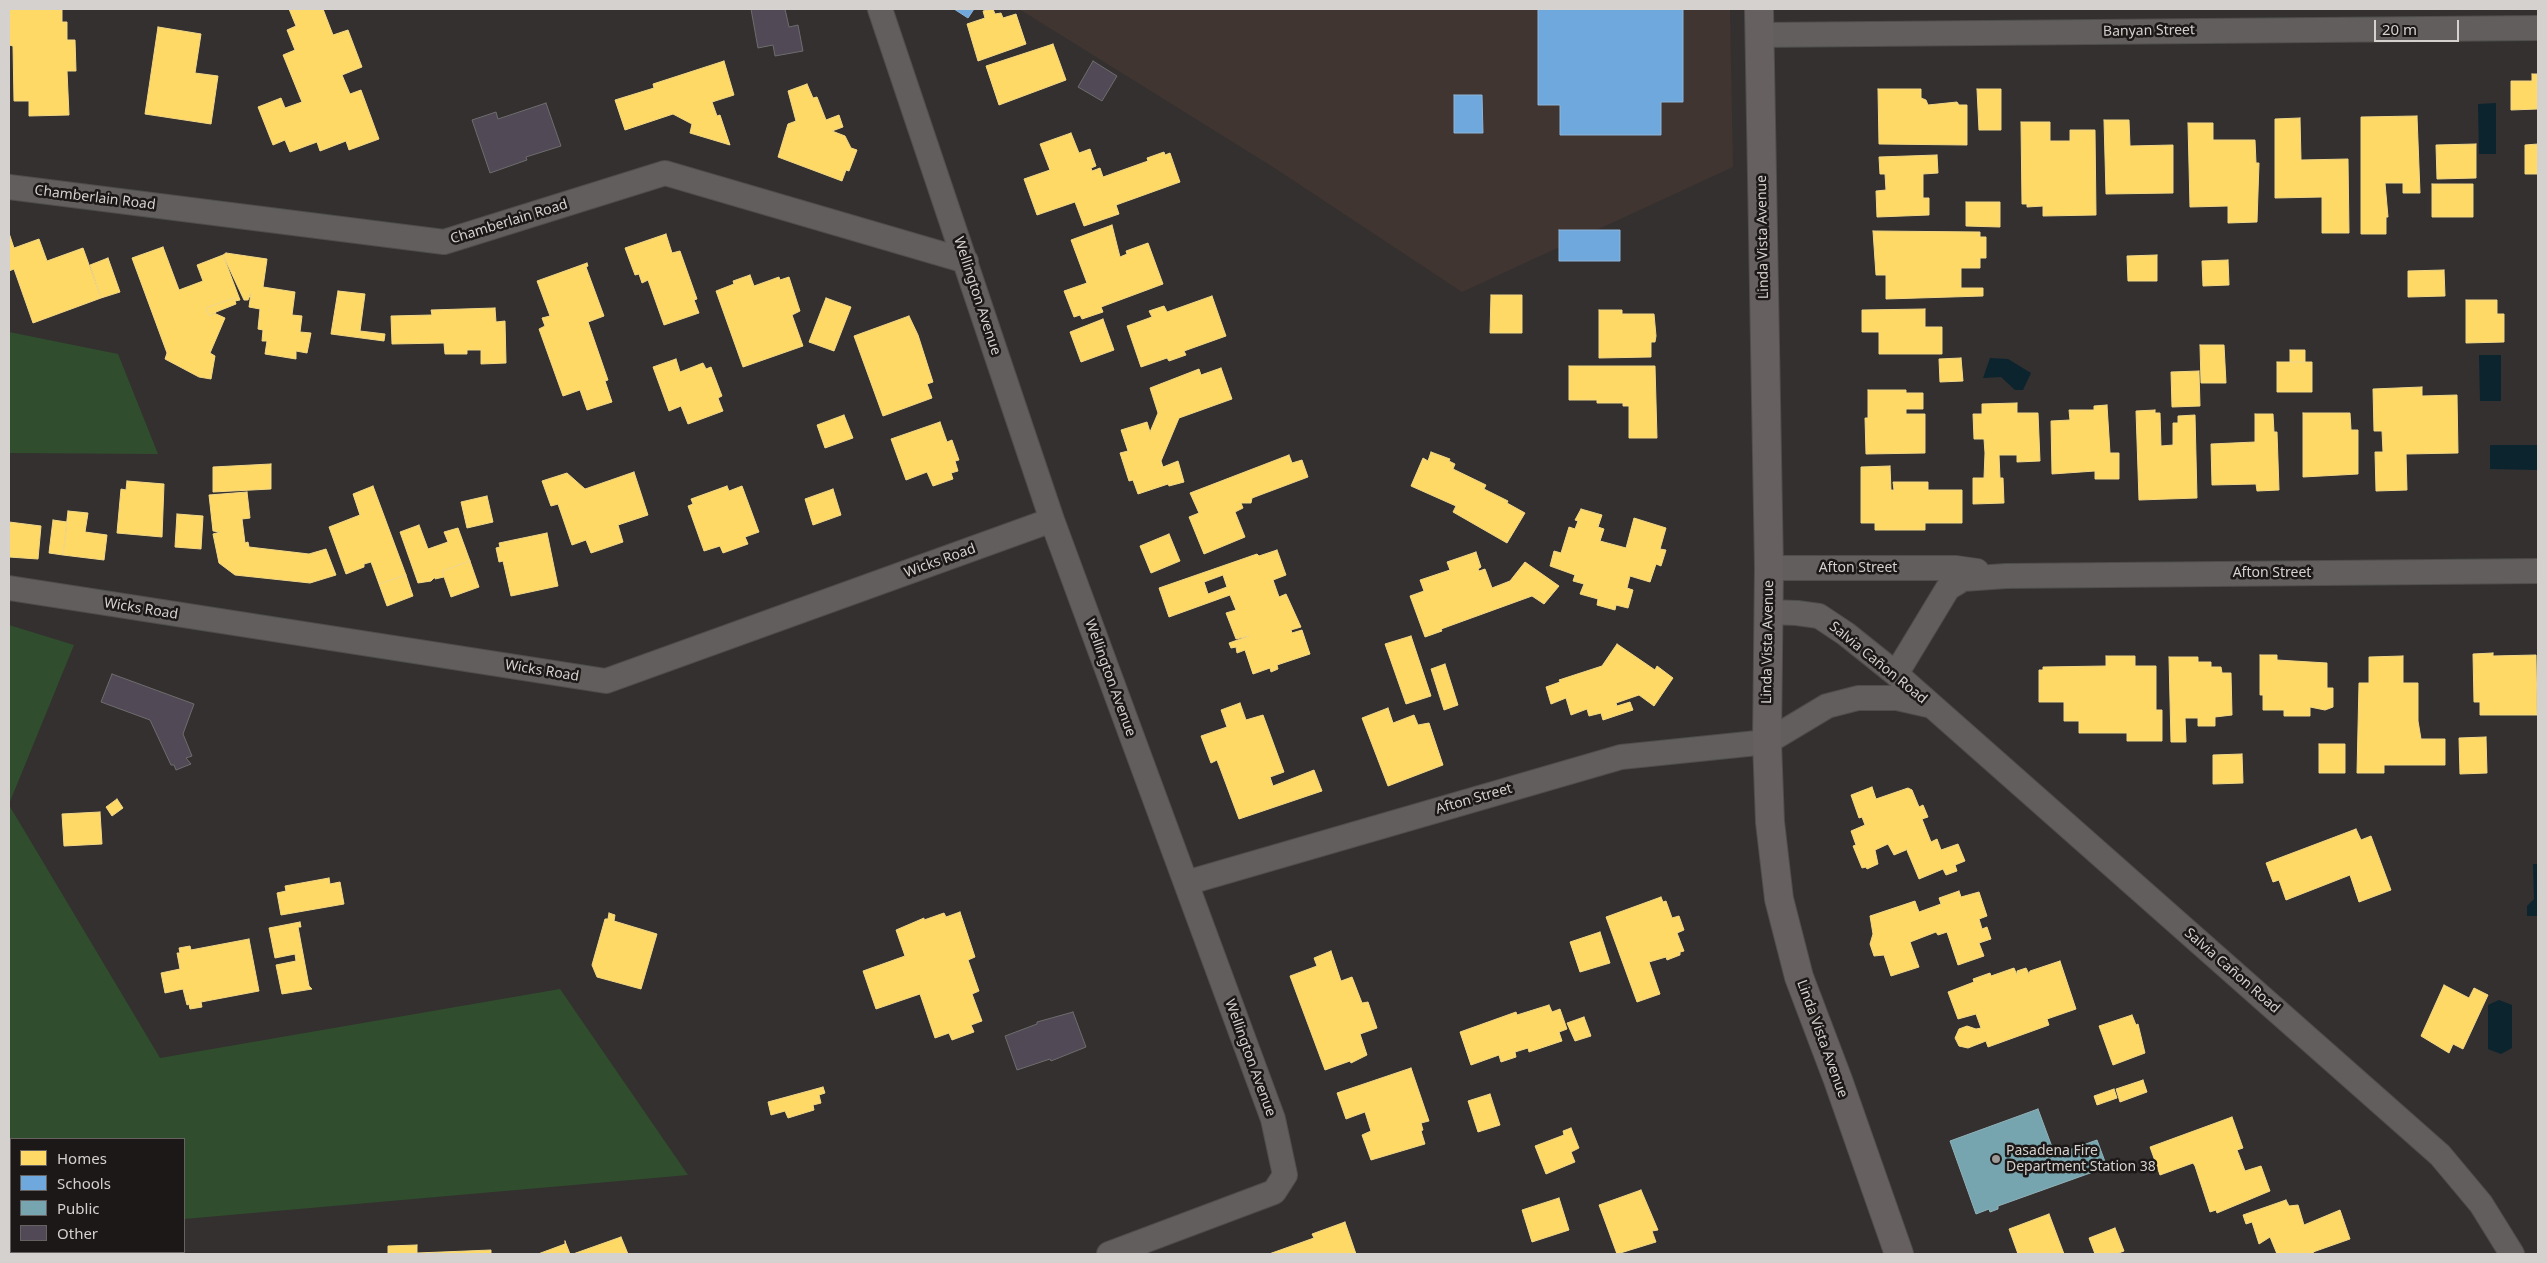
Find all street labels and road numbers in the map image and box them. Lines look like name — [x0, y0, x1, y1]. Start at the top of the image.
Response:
street label: Banyan Street — [2103, 22, 2195, 40]
street label: Linda Vista Avenue — [1754, 175, 1772, 299]
street label: Chamberlain Road — [34, 182, 156, 214]
street label: Chamberlain Road — [448, 196, 570, 248]
street label: Wellington Avenue — [950, 235, 1004, 357]
street label: Wicks Road — [902, 540, 978, 582]
street label: Afton Street — [1819, 560, 1897, 576]
street label: Afton Street — [2233, 565, 2311, 581]
street label: Linda Vista Avenue — [1759, 580, 1777, 704]
street label: Wicks Road — [103, 595, 179, 623]
street label: Wellington Avenue — [1081, 617, 1139, 739]
street label: Salvia Cañon Road — [1826, 618, 1930, 708]
street label: Wicks Road — [504, 657, 580, 685]
street label: Afton Street — [1434, 780, 1514, 818]
street label: Salvia Cañon Road — [2181, 925, 2283, 1017]
street label: Linda Vista Avenue — [1793, 978, 1851, 1100]
street label: Wellington Avenue — [1221, 997, 1279, 1119]

